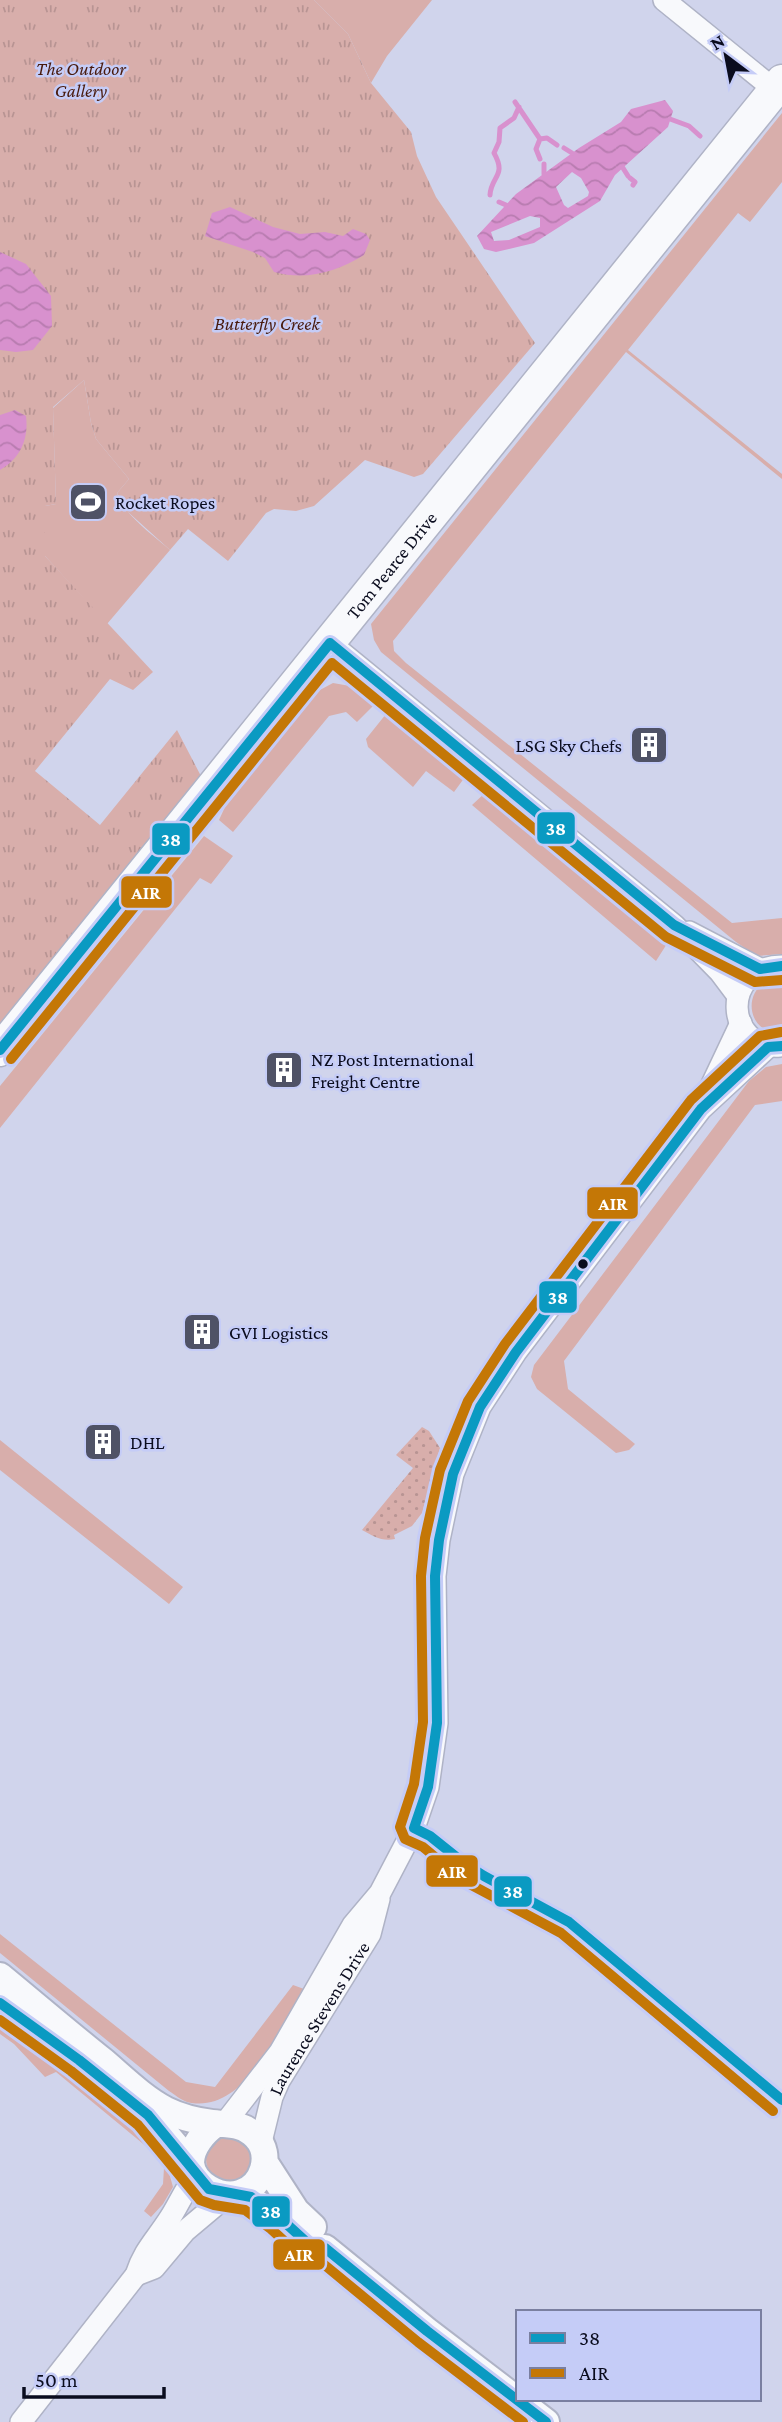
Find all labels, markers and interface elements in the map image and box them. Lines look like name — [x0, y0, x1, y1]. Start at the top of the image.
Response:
north arrow — [691, 21, 761, 91]
text: N — [706, 30, 728, 54]
park label: The Outdoor Gallery — [36, 58, 127, 101]
park label: Butterfly Creek — [214, 313, 321, 334]
sports icon: Rocket Ropes — [67, 481, 109, 523]
place label: Rocket Ropes — [115, 492, 215, 513]
street label: Tom Pearce Drive — [342, 508, 441, 623]
building icon: LSG Sky Chefs — [628, 724, 670, 766]
place label: LSG Sky Chefs — [515, 735, 622, 756]
line badge: 38 — [536, 811, 576, 845]
text: 38 — [546, 818, 566, 839]
line badge: 38 — [151, 822, 191, 856]
text: 38 — [161, 829, 181, 850]
line badge: AIR — [120, 875, 173, 909]
text: AIR — [130, 882, 161, 903]
building icon: NZ Post International Freight Centre — [263, 1049, 305, 1091]
place label: NZ Post International Freight Centre — [311, 1049, 474, 1092]
line badge: AIR — [586, 1186, 639, 1220]
text: AIR — [597, 1193, 628, 1214]
unlabelled marker — [576, 1257, 590, 1271]
line badge: 38 — [538, 1280, 578, 1314]
text: 38 — [548, 1287, 568, 1308]
building icon: GVI Logistics — [181, 1311, 223, 1353]
place label: GVI Logistics — [229, 1322, 328, 1343]
building icon: DHL — [82, 1421, 124, 1463]
place label: DHL — [130, 1432, 165, 1453]
line badge: AIR — [425, 1854, 479, 1888]
text: AIR — [436, 1861, 467, 1882]
line badge: 38 — [493, 1875, 533, 1908]
text: 38 — [503, 1881, 523, 1902]
street label: Laurence Stevens Drive — [264, 1938, 374, 2098]
line badge: 38 — [251, 2195, 291, 2228]
text: 38 — [261, 2201, 281, 2222]
line badge: AIR — [272, 2238, 326, 2271]
text: AIR — [283, 2244, 314, 2265]
legend — [516, 2310, 761, 2401]
text: 38 — [579, 2326, 600, 2350]
scale bar — [24, 2356, 164, 2400]
text: AIR — [579, 2361, 609, 2385]
text: 50 m — [35, 2368, 78, 2392]

